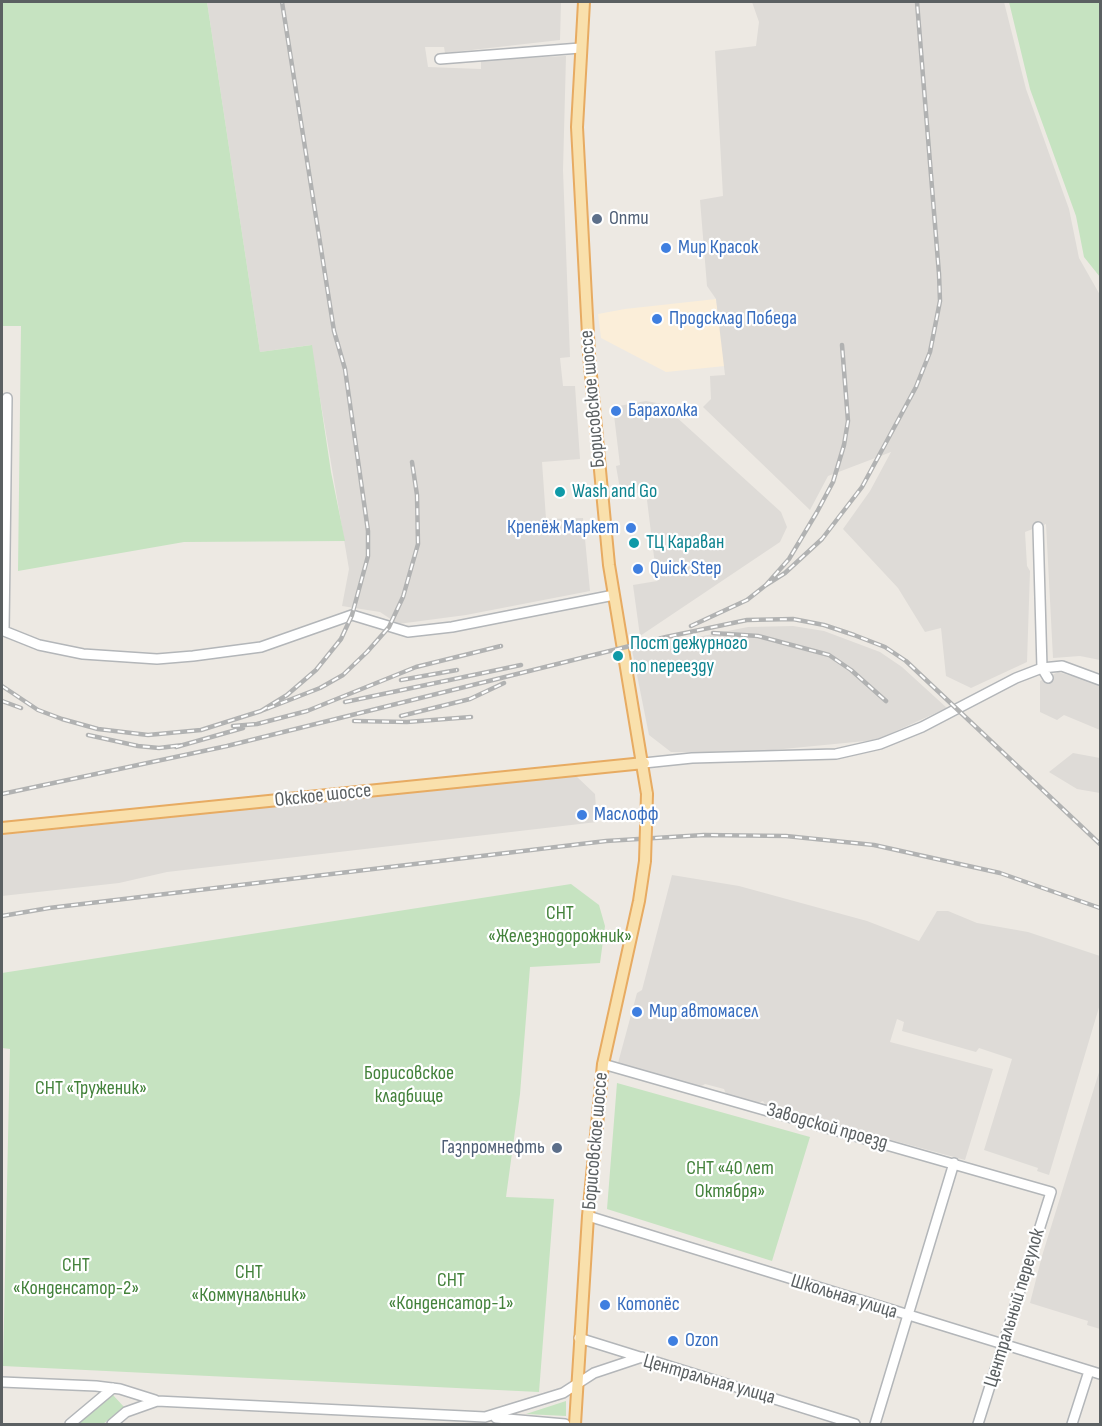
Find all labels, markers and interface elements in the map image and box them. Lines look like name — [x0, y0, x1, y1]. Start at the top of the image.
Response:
place label: Опти — [609, 207, 649, 231]
marker: Опти — [590, 212, 604, 226]
place label: Мир Красок — [678, 236, 758, 260]
marker: Мир Красок — [659, 241, 673, 255]
place label: Продсклад Победа — [669, 307, 797, 331]
marker: Продсклад Победа — [650, 312, 664, 326]
street label: Борисовское шоссе — [575, 329, 611, 469]
place label: Барахолка — [628, 399, 698, 423]
marker: Барахолка — [609, 404, 623, 418]
place label: Wash and Go — [572, 480, 657, 504]
marker: Wash and Go — [553, 485, 567, 499]
place label: Крепёж Маркет — [507, 516, 619, 540]
marker: Крепёж Маркет — [624, 521, 638, 535]
place label: ТЦ Караван — [646, 531, 724, 555]
marker: ТЦ Караван — [627, 536, 641, 550]
place label: Quick Step — [650, 557, 722, 581]
marker: Quick Step — [631, 562, 645, 576]
place label: Пост дежурного по переезду — [630, 632, 748, 679]
marker: Пост дежурного по переезду — [611, 649, 625, 663]
street label: Окское шоссе — [274, 779, 372, 813]
place label: Маслофф — [594, 803, 659, 827]
marker: Маслофф — [575, 808, 589, 822]
park label: СНТ «Железнодорожник» — [488, 902, 632, 949]
place label: Мир автомасел — [649, 1000, 758, 1024]
marker: Мир автомасел — [630, 1005, 644, 1019]
park label: Борисовское кладбище — [364, 1062, 454, 1109]
street label: Борисовское шоссе — [578, 1071, 614, 1211]
park label: СНТ «Труженик» — [35, 1077, 147, 1101]
street label: Заводской проезд — [763, 1098, 891, 1156]
place label: Газпромнефть — [441, 1136, 545, 1160]
marker: Газпромнефть — [550, 1141, 564, 1155]
park label: СНТ «40 лет Октября» — [686, 1157, 774, 1204]
street label: Центральный переулок — [979, 1226, 1051, 1390]
park label: СНТ «Конденсатор-2» — [13, 1254, 139, 1301]
park label: СНТ «Коммунальник» — [191, 1261, 307, 1308]
park label: СНТ «Конденсатор-1» — [388, 1269, 514, 1316]
street label: Школьная улица — [788, 1269, 900, 1325]
place label: Котопёс — [617, 1293, 680, 1317]
marker: Котопёс — [598, 1298, 612, 1312]
place label: Ozon — [685, 1329, 719, 1353]
marker: Ozon — [666, 1334, 680, 1348]
street label: Центральная улица — [640, 1350, 778, 1410]

